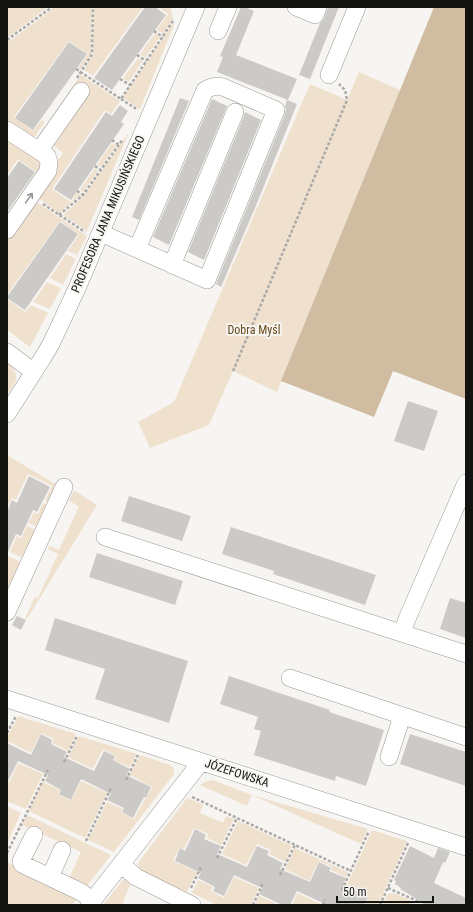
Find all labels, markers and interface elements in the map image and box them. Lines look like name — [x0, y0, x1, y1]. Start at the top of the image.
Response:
street label: PROFESORA JANA MIKUSIŃSKIEGO — [68, 133, 148, 295]
one-way arrow — [25, 193, 33, 204]
park label: Dobra Myśl — [227, 323, 281, 337]
street label: JÓZEFOWSKA — [203, 755, 271, 790]
scale bar — [337, 878, 433, 904]
text: 50 m — [343, 885, 367, 899]

